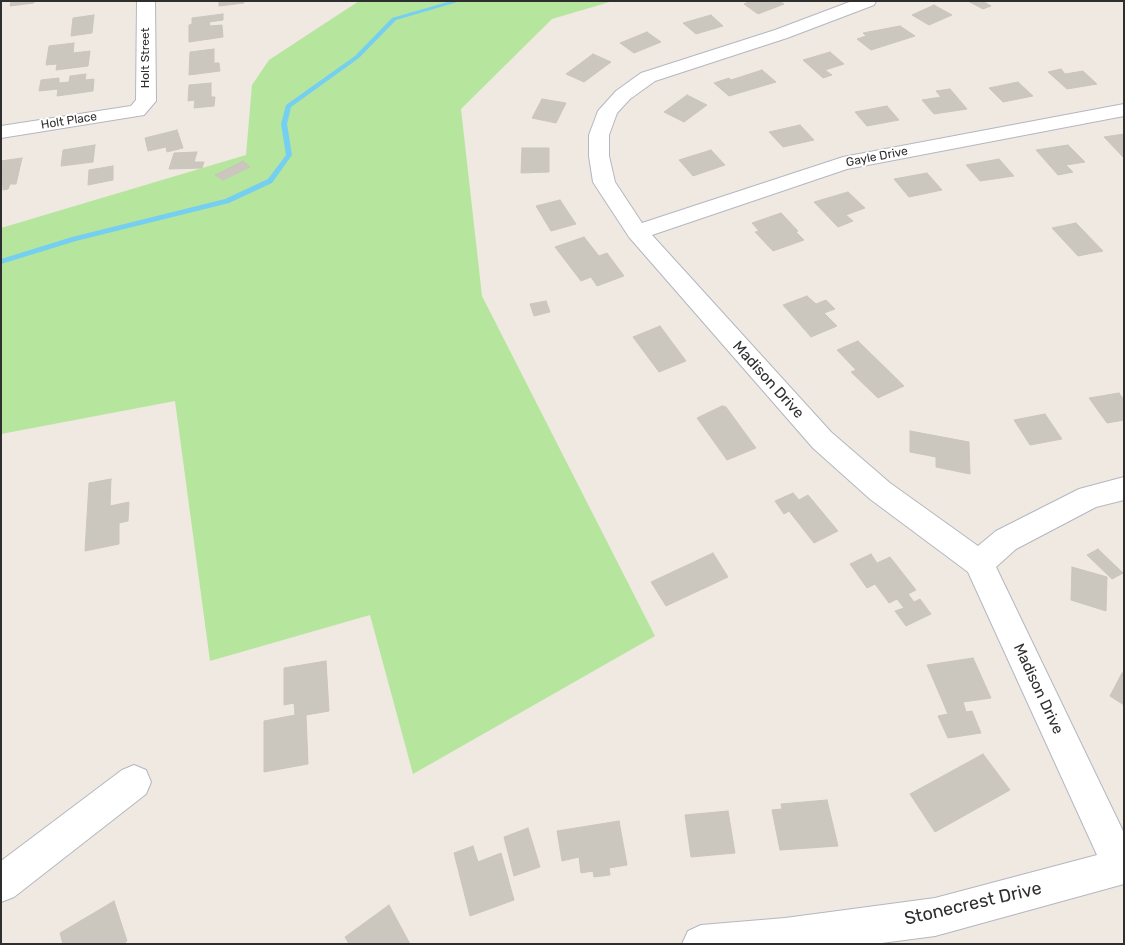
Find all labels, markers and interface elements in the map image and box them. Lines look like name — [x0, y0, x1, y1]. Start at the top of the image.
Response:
street label: Holt Street — [139, 28, 153, 88]
street label: Holt Place — [40, 109, 98, 133]
street label: Gayle Drive — [845, 144, 909, 170]
street label: Madison Drive — [729, 338, 807, 422]
street label: Madison Drive — [1009, 641, 1067, 737]
street label: Stonecrest Drive — [902, 878, 1044, 930]

